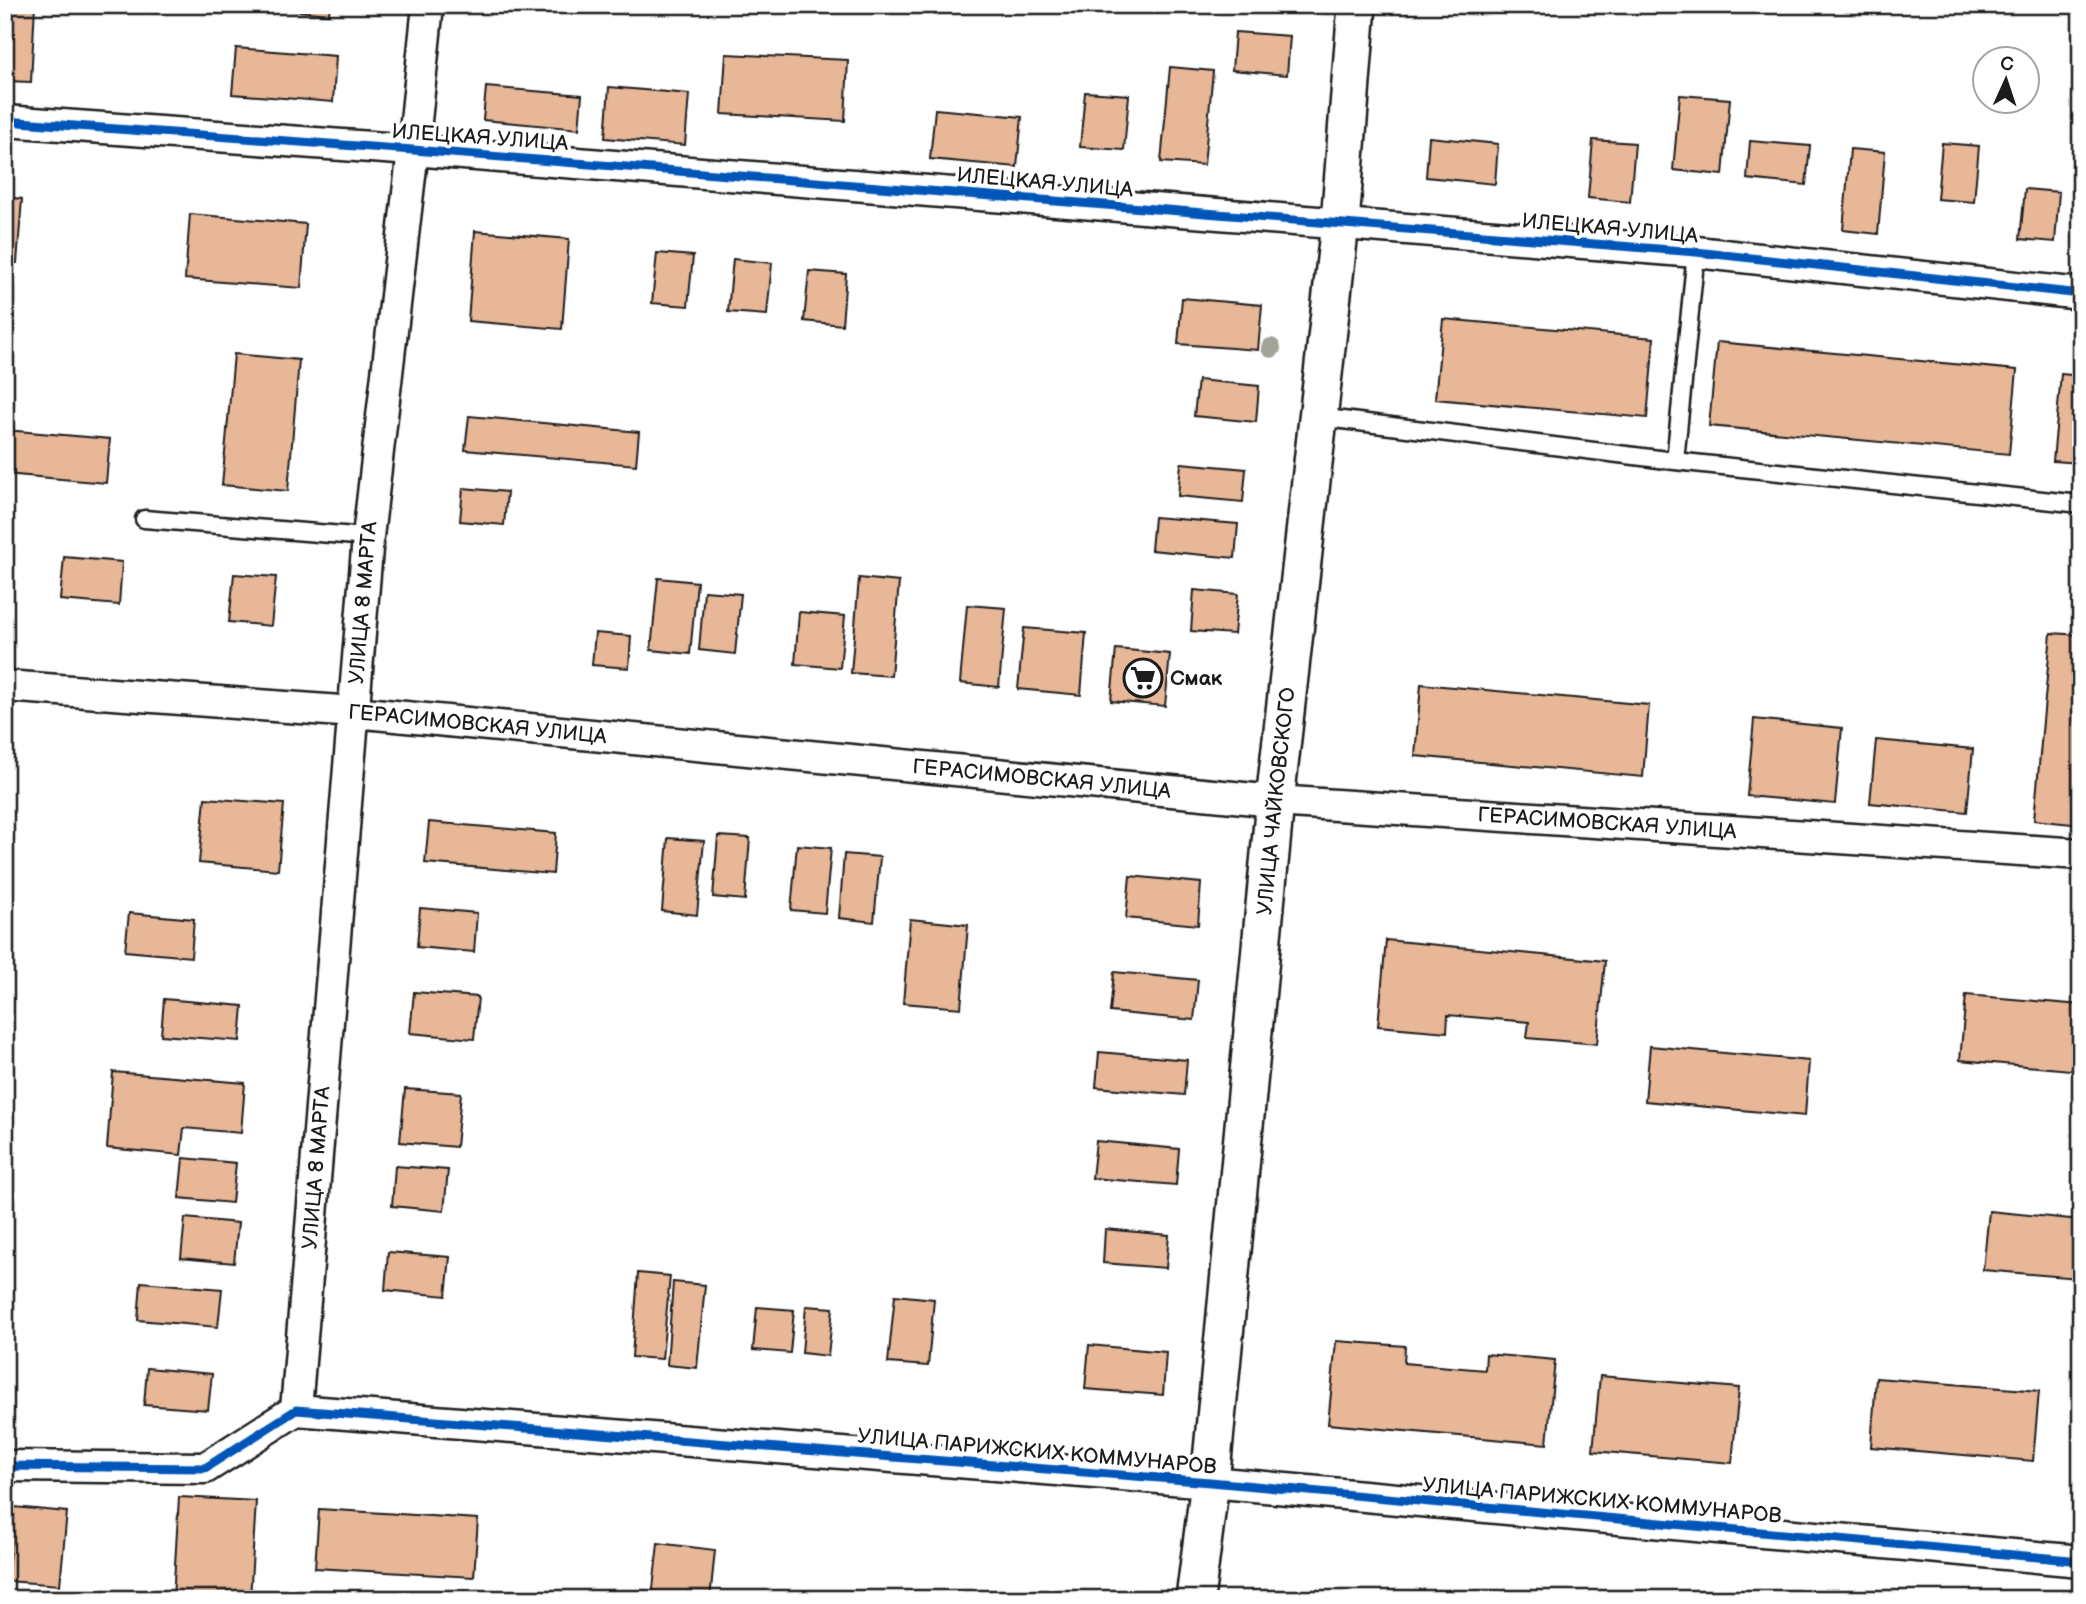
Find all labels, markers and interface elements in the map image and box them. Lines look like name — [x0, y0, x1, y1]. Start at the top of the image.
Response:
north arrow — [1970, 46, 2040, 116]
text: С — [2000, 53, 2014, 76]
street label: ИЛЕЦКАЯ УЛИЦА — [391, 119, 569, 156]
street label: ИЛЕЦКАЯ УЛИЦА — [956, 162, 1134, 203]
street label: ИЛЕЦКАЯ УЛИЦА — [1521, 208, 1699, 249]
street label: УЛИЦА 8 МАРТА — [344, 520, 383, 685]
supermarket icon: Смак — [1122, 657, 1164, 699]
place label: Смак — [1170, 666, 1223, 691]
street label: УЛИЦА ЧАЙКОВСКОГО — [1252, 686, 1301, 916]
street label: ГЕРАСИМОВСКАЯ УЛИЦА — [347, 700, 608, 749]
street label: ГЕРАСИМОВСКАЯ УЛИЦА — [912, 754, 1172, 804]
street label: ГЕРАСИМОВСКАЯ УЛИЦА — [1477, 802, 1737, 844]
street label: УЛИЦА 8 МАРТА — [297, 1085, 336, 1250]
street label: УЛИЦА ПАРИЖСКИХ КОММУНАРОВ — [856, 1423, 1218, 1480]
street label: УЛИЦА ПАРИЖСКИХ КОММУНАРОВ — [1421, 1472, 1783, 1529]

